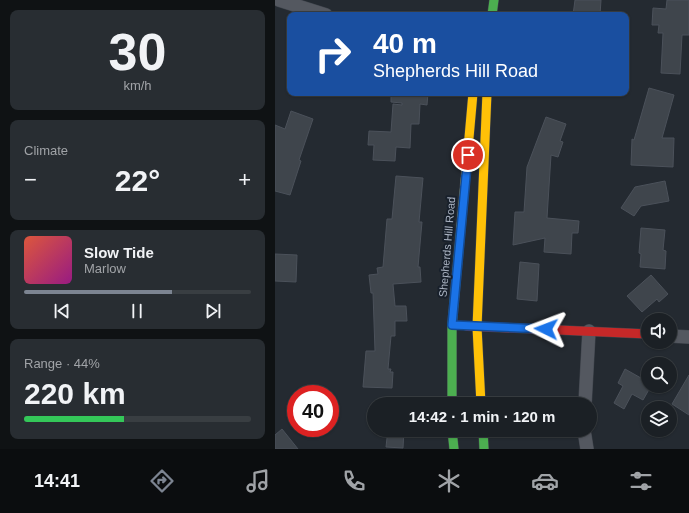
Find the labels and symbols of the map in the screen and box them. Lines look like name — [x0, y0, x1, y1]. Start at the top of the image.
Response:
pin — [451, 138, 485, 172]
street label: Shepherds Hill Road — [437, 196, 457, 298]
position arrow — [525, 308, 567, 350]
speed limit sign: 40 — [287, 385, 339, 437]

